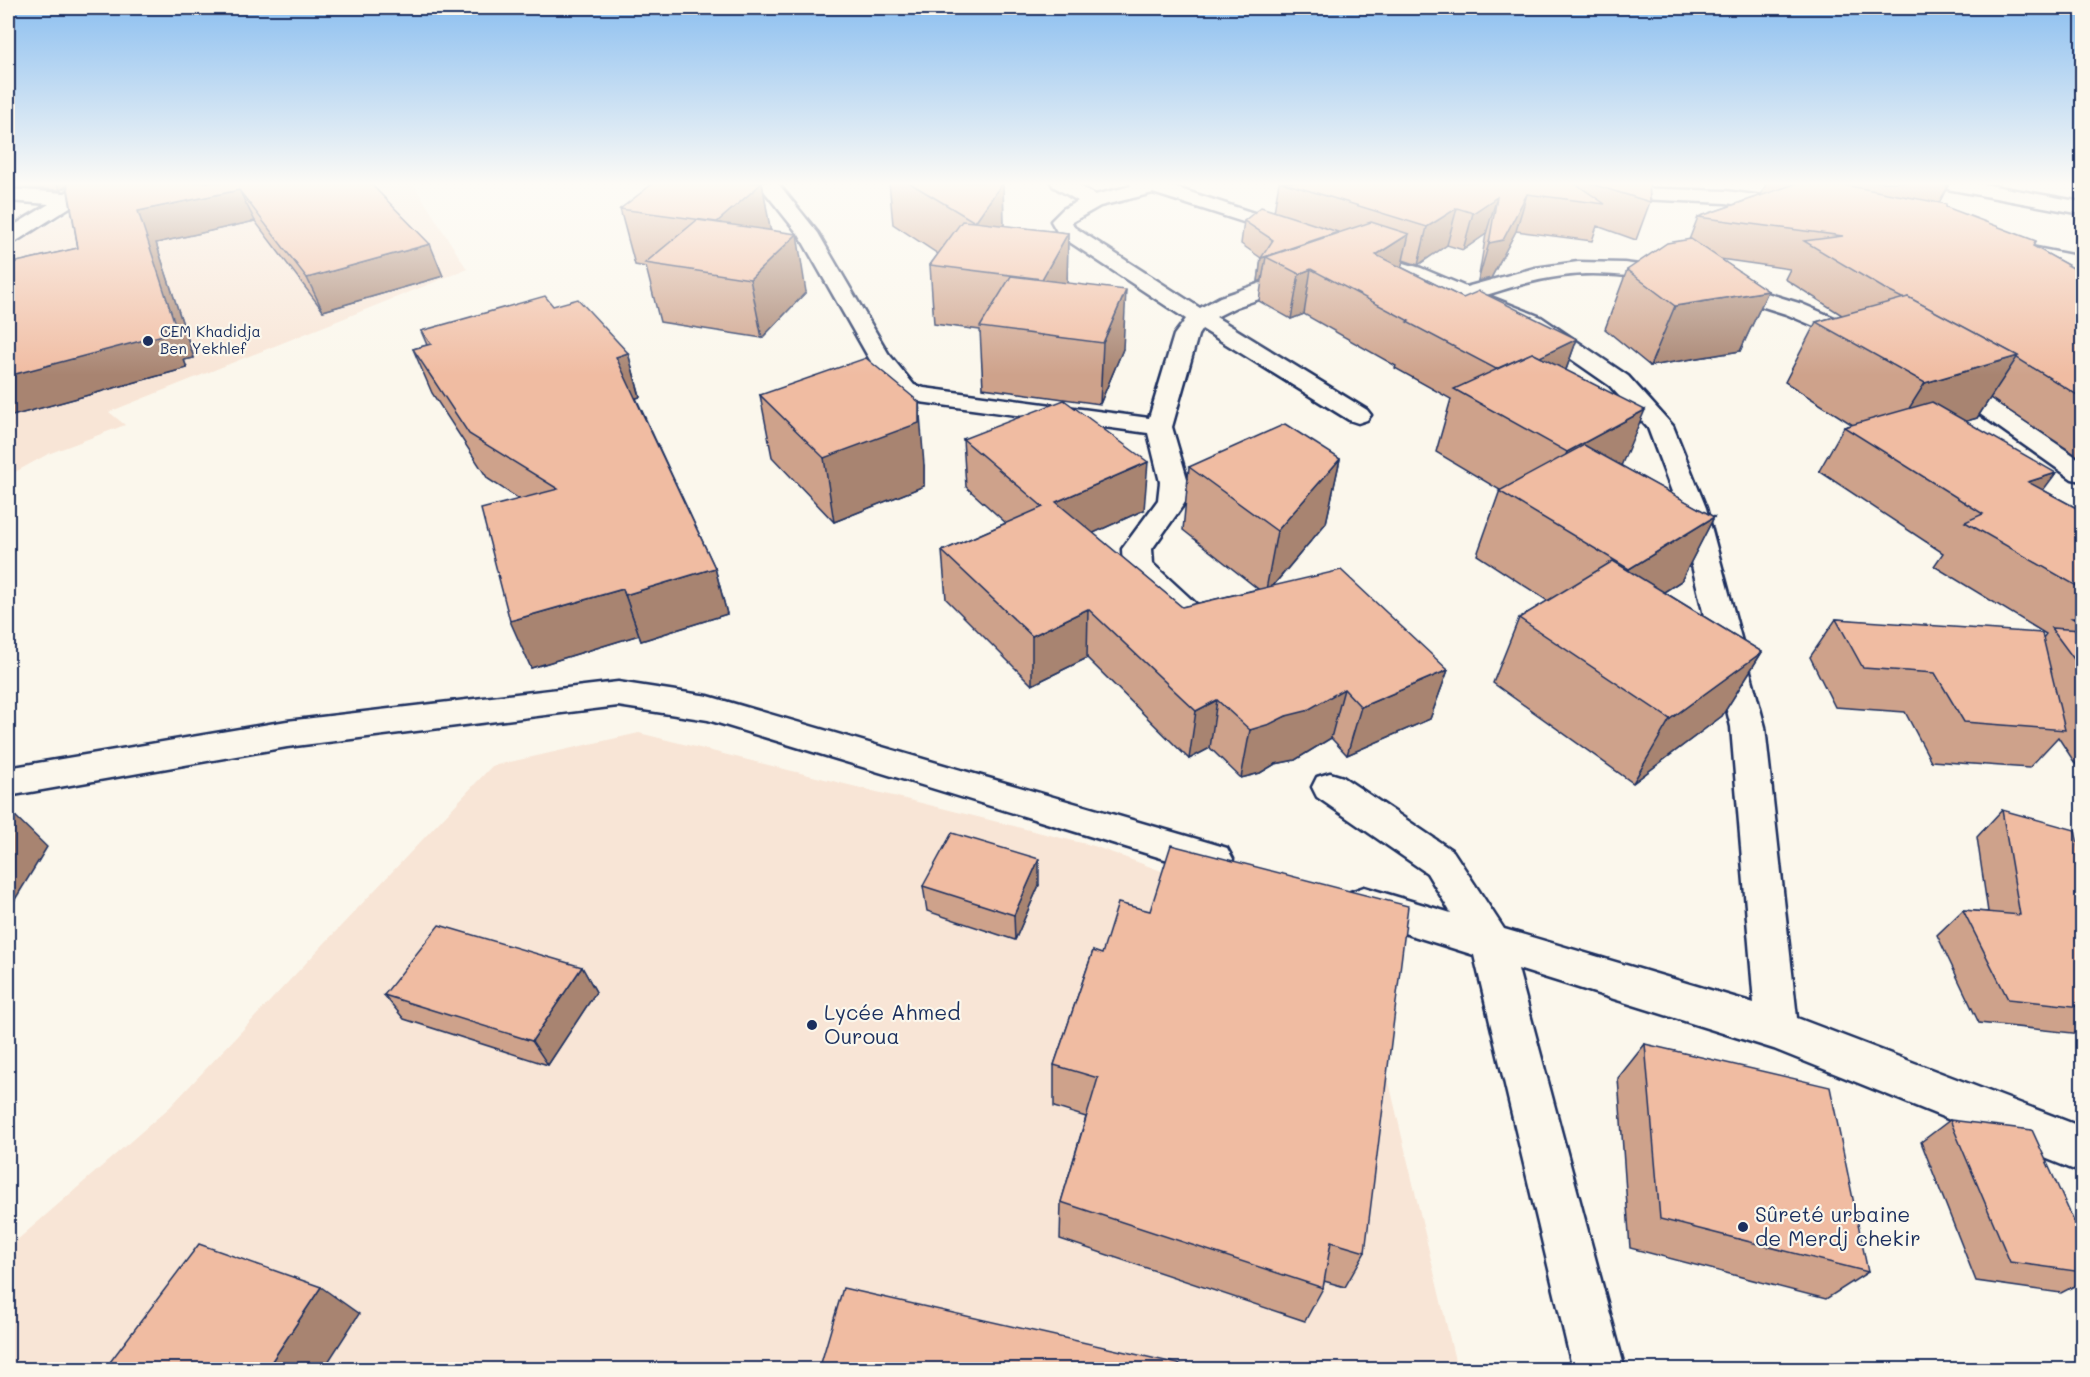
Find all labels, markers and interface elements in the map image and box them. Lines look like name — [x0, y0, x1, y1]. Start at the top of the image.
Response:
place label: CEM Khadidja Ben Yekhlef — [160, 321, 261, 358]
marker: CEM Khadidja Ben Yekhlef — [141, 334, 155, 348]
place label: Lycée Ahmed Ouroua — [824, 998, 961, 1049]
marker: Lycée Ahmed Ouroua — [805, 1018, 819, 1032]
place label: Sûreté urbaine de Merdj chekir — [1755, 1200, 1921, 1251]
marker: Sûreté urbaine de Merdj chekir — [1736, 1220, 1750, 1234]

